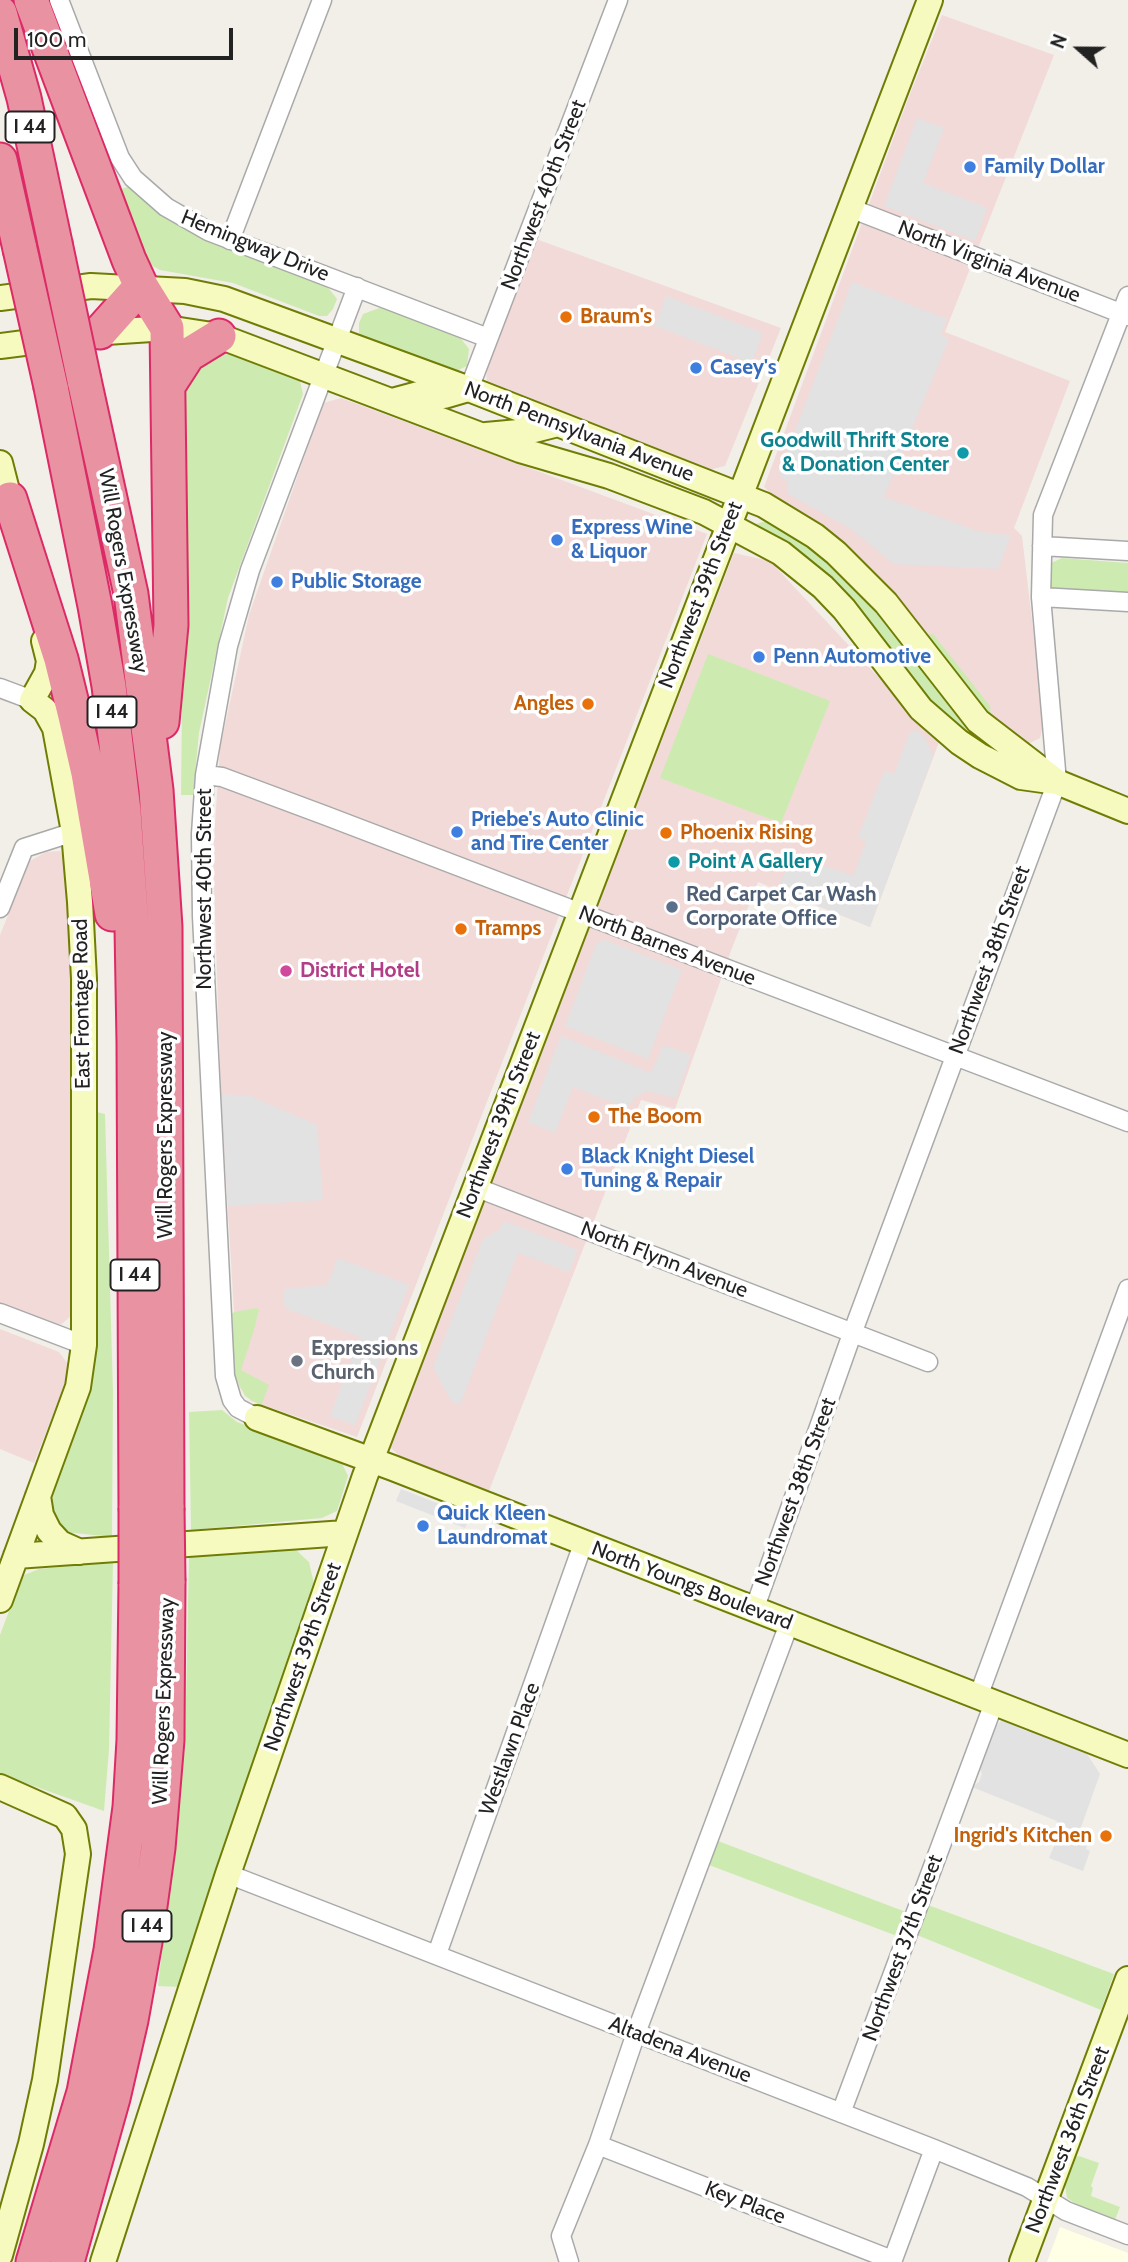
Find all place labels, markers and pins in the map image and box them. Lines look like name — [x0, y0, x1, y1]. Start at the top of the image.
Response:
place label: Family Dollar — [984, 154, 1105, 180]
marker: Family Dollar — [962, 159, 978, 175]
place label: Braum's — [580, 304, 652, 330]
marker: Braum's — [558, 309, 574, 325]
place label: Casey's — [710, 355, 777, 381]
marker: Casey's — [688, 360, 704, 376]
place label: Goodwill Thrift Store & Donation Center — [760, 428, 949, 478]
marker: Goodwill Thrift Store & Donation Center — [955, 445, 971, 461]
place label: Express Wine & Liquor — [571, 515, 693, 565]
marker: Express Wine & Liquor — [549, 532, 565, 548]
place label: Public Storage — [291, 569, 421, 595]
marker: Public Storage — [269, 574, 285, 590]
place label: Penn Automotive — [773, 644, 931, 670]
marker: Penn Automotive — [751, 649, 767, 665]
place label: Angles — [514, 691, 574, 717]
marker: Angles — [580, 696, 596, 712]
place label: Priebe's Auto Clinic and Tire Center — [471, 807, 644, 857]
place label: Phoenix Rising — [680, 820, 812, 846]
marker: Priebe's Auto Clinic and Tire Center — [449, 824, 465, 840]
marker: Phoenix Rising — [658, 825, 674, 841]
place label: Point A Gallery — [688, 849, 823, 875]
marker: Point A Gallery — [666, 854, 682, 870]
place label: Red Carpet Car Wash Corporate Office — [686, 882, 877, 932]
marker: Red Carpet Car Wash Corporate Office — [664, 899, 680, 915]
place label: Tramps — [475, 916, 541, 942]
marker: Tramps — [453, 921, 469, 937]
place label: District Hotel — [300, 958, 420, 984]
marker: District Hotel — [278, 963, 294, 979]
place label: The Boom — [608, 1104, 702, 1130]
marker: The Boom — [586, 1109, 602, 1125]
place label: Black Knight Diesel Tuning & Repair — [581, 1144, 754, 1194]
marker: Black Knight Diesel Tuning & Repair — [559, 1161, 575, 1177]
place label: Expressions Church — [311, 1336, 418, 1386]
marker: Expressions Church — [289, 1353, 305, 1369]
place label: Quick Kleen Laundromat — [437, 1501, 548, 1551]
marker: Quick Kleen Laundromat — [415, 1518, 431, 1534]
place label: Ingrid's Kitchen — [953, 1823, 1092, 1849]
marker: Ingrid's Kitchen — [1098, 1828, 1114, 1844]

